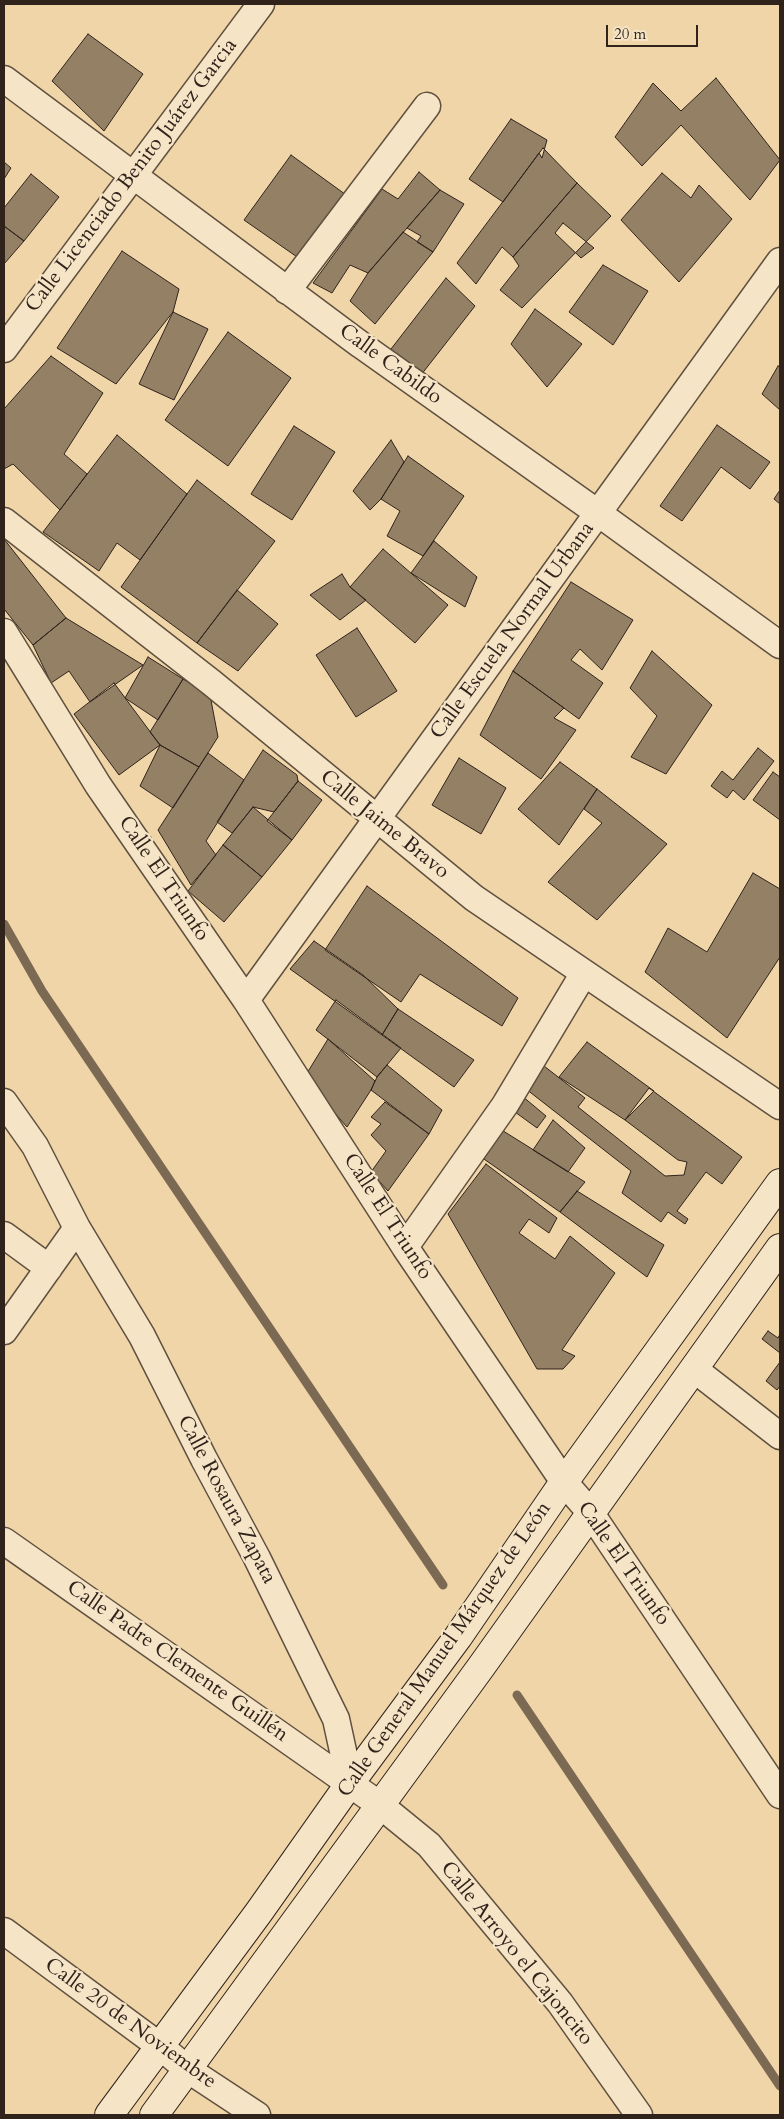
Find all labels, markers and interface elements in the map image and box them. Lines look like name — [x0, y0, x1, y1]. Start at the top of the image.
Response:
scale bar — [609, 15, 702, 47]
text: 20 m — [614, 24, 646, 44]
street label: Calle Licenciado Benito Juárez Garcia — [21, 34, 243, 318]
street label: Calle Cabildo — [334, 319, 446, 411]
street label: Calle Escuela Normal Urbana — [426, 517, 600, 745]
street label: Calle Jaime Bravo — [314, 765, 454, 885]
street label: Calle El Triunfo — [112, 812, 214, 946]
street label: Calle El Triunfo — [337, 1149, 437, 1285]
street label: Calle Rosaura Zapata — [171, 1412, 281, 1588]
street label: Calle General Manuel Márquez de León — [333, 1497, 557, 1803]
street label: Calle El Triunfo — [571, 1497, 675, 1631]
street label: Calle Padre Clemente Guillén — [61, 1576, 293, 1748]
street label: Calle Arroyo el Cajoncito — [434, 1857, 598, 2051]
street label: Calle 20 de Noviembre — [39, 1953, 221, 2095]

